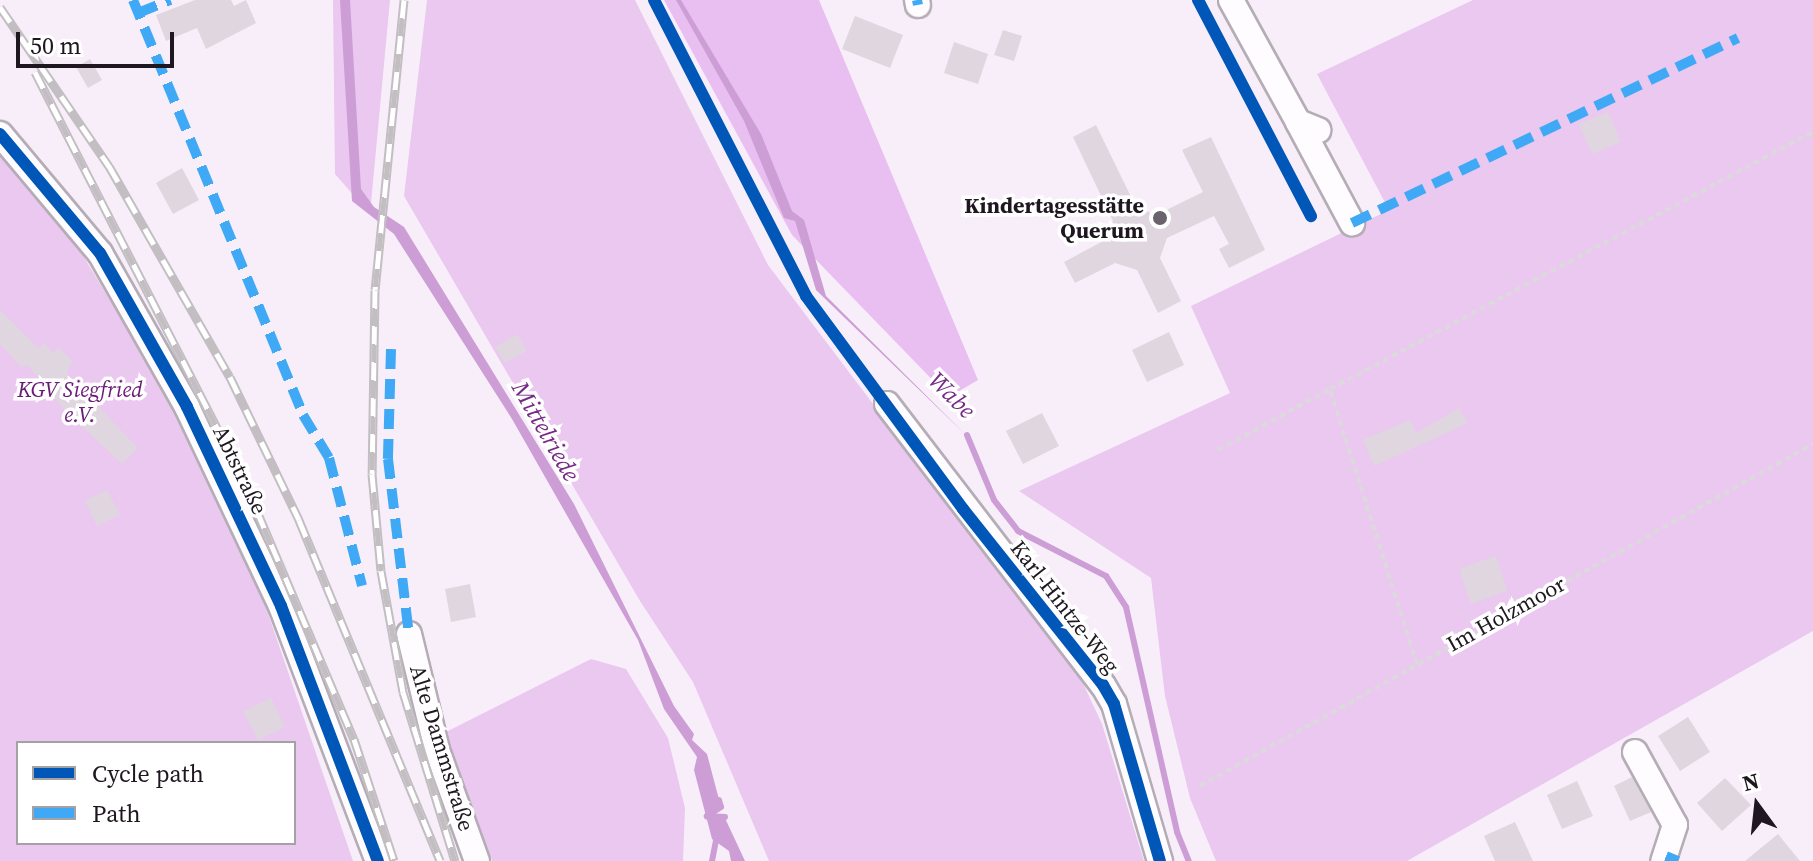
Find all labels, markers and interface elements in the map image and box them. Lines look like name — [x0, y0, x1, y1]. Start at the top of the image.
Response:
scale bar — [20, 16, 178, 66]
text: 50 m — [30, 29, 81, 62]
place label: Kindertagesstätte Querum — [964, 192, 1144, 244]
marker: Kindertagesstätte Querum — [1151, 209, 1169, 227]
water label: Wabe — [923, 366, 981, 424]
park label: KGV Siegfried e.V. — [17, 376, 143, 428]
water label: Mittelriede — [506, 376, 586, 486]
street label: Abtstraße — [207, 421, 273, 519]
street label: Karl-Hintze-Weg — [1005, 535, 1125, 679]
street label: Im Holzmoor — [1442, 571, 1570, 657]
street label: Alte Dammstraße — [404, 662, 480, 834]
legend — [16, 741, 296, 845]
text: Cycle path — [92, 757, 204, 790]
north arrow — [1717, 765, 1797, 845]
text: N — [1739, 765, 1762, 798]
text: Path — [92, 797, 141, 830]

